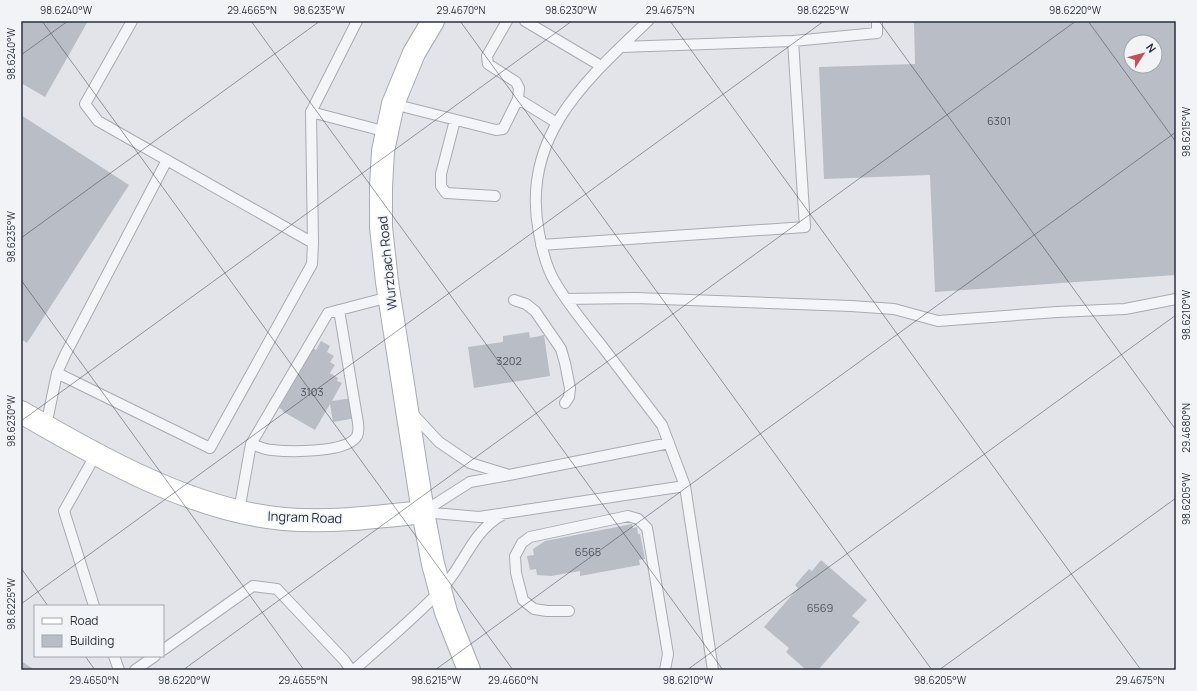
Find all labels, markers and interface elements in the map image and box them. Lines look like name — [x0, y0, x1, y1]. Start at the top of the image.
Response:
text: 98.6240°W — [40, 3, 93, 17]
text: 29.4665°N — [227, 3, 277, 17]
text: 98.6235°W — [293, 3, 345, 17]
text: 29.4670°N — [437, 3, 486, 17]
text: 98.6230°W — [545, 3, 598, 17]
text: 29.4675°N — [646, 3, 694, 17]
text: 98.6225°W — [797, 3, 850, 17]
text: 98.6220°W — [1049, 3, 1102, 17]
text: 98.6240°W — [4, 27, 18, 80]
north arrow — [1123, 34, 1163, 74]
text: N — [1143, 40, 1160, 56]
text: 98.6215°W — [1179, 106, 1193, 157]
house number: 6301 — [987, 113, 1011, 128]
text: 98.6235°W — [4, 211, 18, 263]
street label: Wurzbach Road — [373, 215, 401, 311]
text: 98.6210°W — [1179, 289, 1193, 340]
house number: 3202 — [496, 353, 522, 368]
house number: 3103 — [300, 384, 324, 399]
text: 98.6230°W — [4, 394, 18, 447]
text: 29.4680°N — [1179, 403, 1193, 453]
text: 98.6205°W — [1179, 472, 1193, 525]
street label: Ingram Road — [267, 507, 343, 527]
house number: 6565 — [575, 544, 601, 559]
text: 98.6225°W — [4, 577, 18, 630]
house number: 6569 — [807, 600, 834, 615]
legend — [34, 605, 164, 657]
text: Road — [70, 612, 98, 629]
text: Building — [70, 632, 114, 649]
text: 29.4650°N — [69, 673, 119, 687]
text: 98.6220°W — [158, 673, 211, 687]
text: 29.4655°N — [278, 673, 328, 687]
text: 98.6215°W — [411, 673, 462, 687]
text: 29.4660°N — [488, 673, 538, 687]
text: 98.6210°W — [663, 673, 714, 687]
text: 98.6205°W — [914, 673, 967, 687]
text: 29.4675°N — [1116, 673, 1164, 687]

